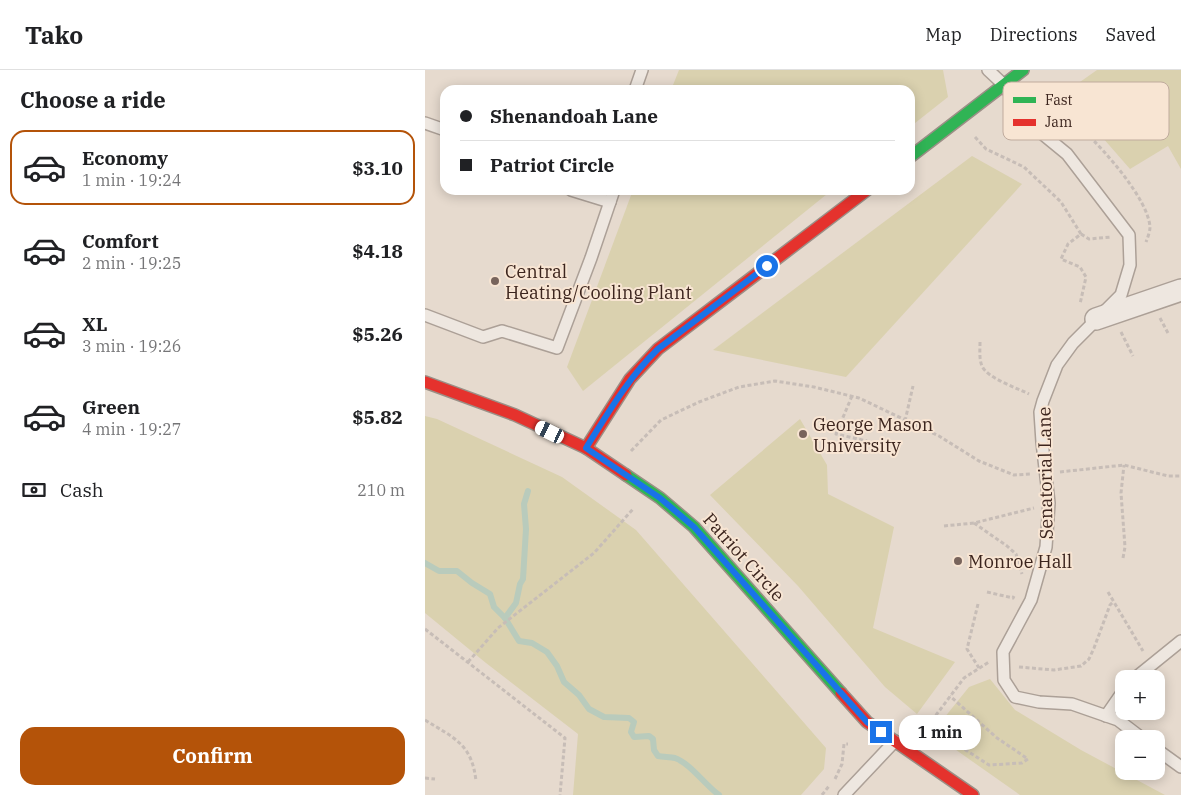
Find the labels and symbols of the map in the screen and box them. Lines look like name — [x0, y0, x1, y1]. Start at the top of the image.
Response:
legend — [1003, 82, 1169, 140]
text: Fast — [1045, 91, 1073, 109]
text: Jam — [1045, 113, 1072, 131]
route start — [756, 255, 778, 277]
place label: Central Heating/Cooling Plant — [505, 260, 692, 304]
marker: Central Heating/Cooling Plant — [489, 275, 501, 287]
street label: Senatorial Lane — [1032, 407, 1058, 539]
place label: George Mason University — [813, 413, 933, 457]
car — [533, 419, 566, 445]
marker: George Mason University — [797, 428, 809, 440]
street label: Patriot Circle — [698, 508, 790, 606]
place label: Monroe Hall — [968, 550, 1072, 573]
marker: Monroe Hall — [952, 555, 964, 567]
callout: 1 min — [899, 714, 981, 750]
route end — [870, 721, 892, 743]

